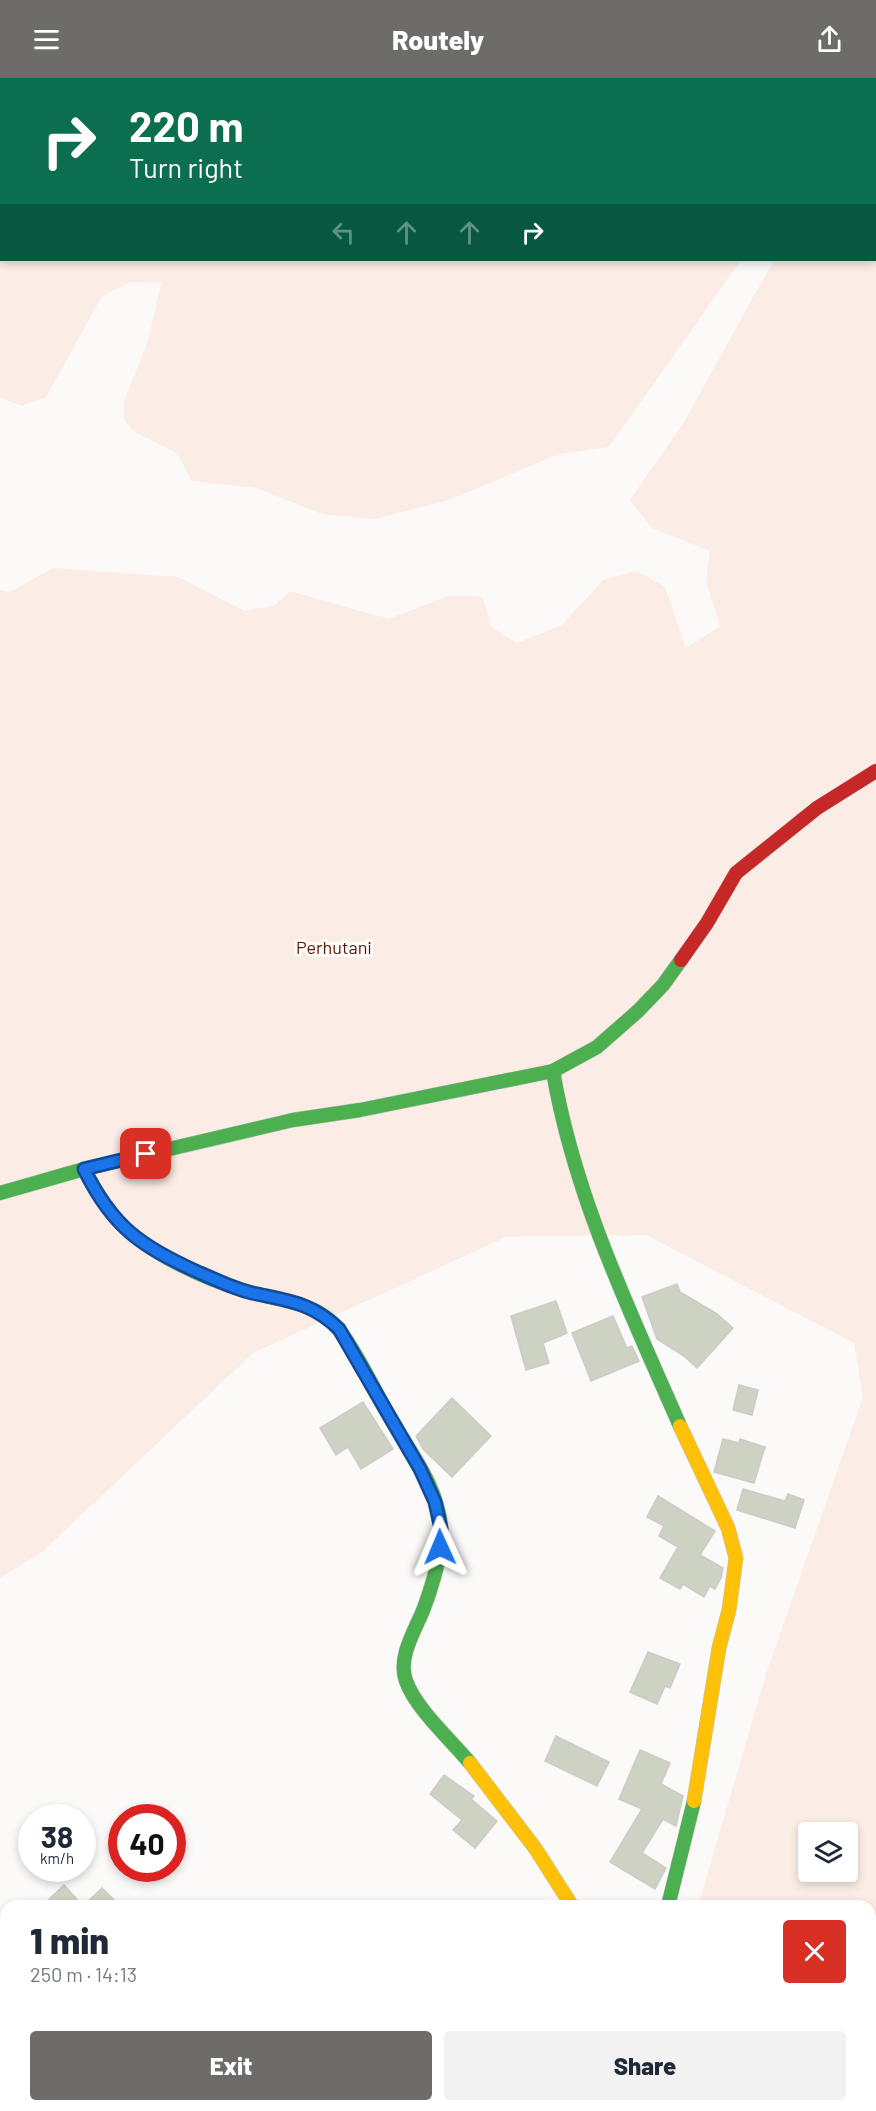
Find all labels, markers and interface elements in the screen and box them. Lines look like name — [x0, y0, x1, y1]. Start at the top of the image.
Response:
icon: menu — [30, 23, 63, 56]
text: Routely — [392, 23, 484, 55]
icon: share — [813, 23, 846, 56]
text: 220 m — [129, 100, 243, 150]
icon: right — [30, 102, 108, 180]
text: Turn right — [129, 151, 243, 183]
icon: left — [327, 216, 360, 249]
icon: ahead — [390, 216, 423, 249]
icon: ahead — [453, 216, 486, 249]
icon: right — [516, 216, 549, 249]
park label: Perhutani — [296, 936, 372, 958]
pin — [120, 1128, 171, 1179]
icon: arrive — [129, 1137, 162, 1170]
position arrow — [408, 1515, 472, 1579]
speed limit sign: 40 — [108, 1804, 186, 1882]
text: 38 — [41, 1818, 73, 1854]
map controls — [798, 1822, 858, 1882]
button: layers — [798, 1822, 858, 1882]
text: km/h — [40, 1849, 74, 1867]
text: 1 min — [30, 1918, 109, 1961]
button: close — [783, 1920, 846, 1983]
text: 250 m · 14:13 — [30, 1962, 137, 1986]
button: Exit — [30, 2031, 432, 2100]
button: Share — [444, 2031, 846, 2100]

